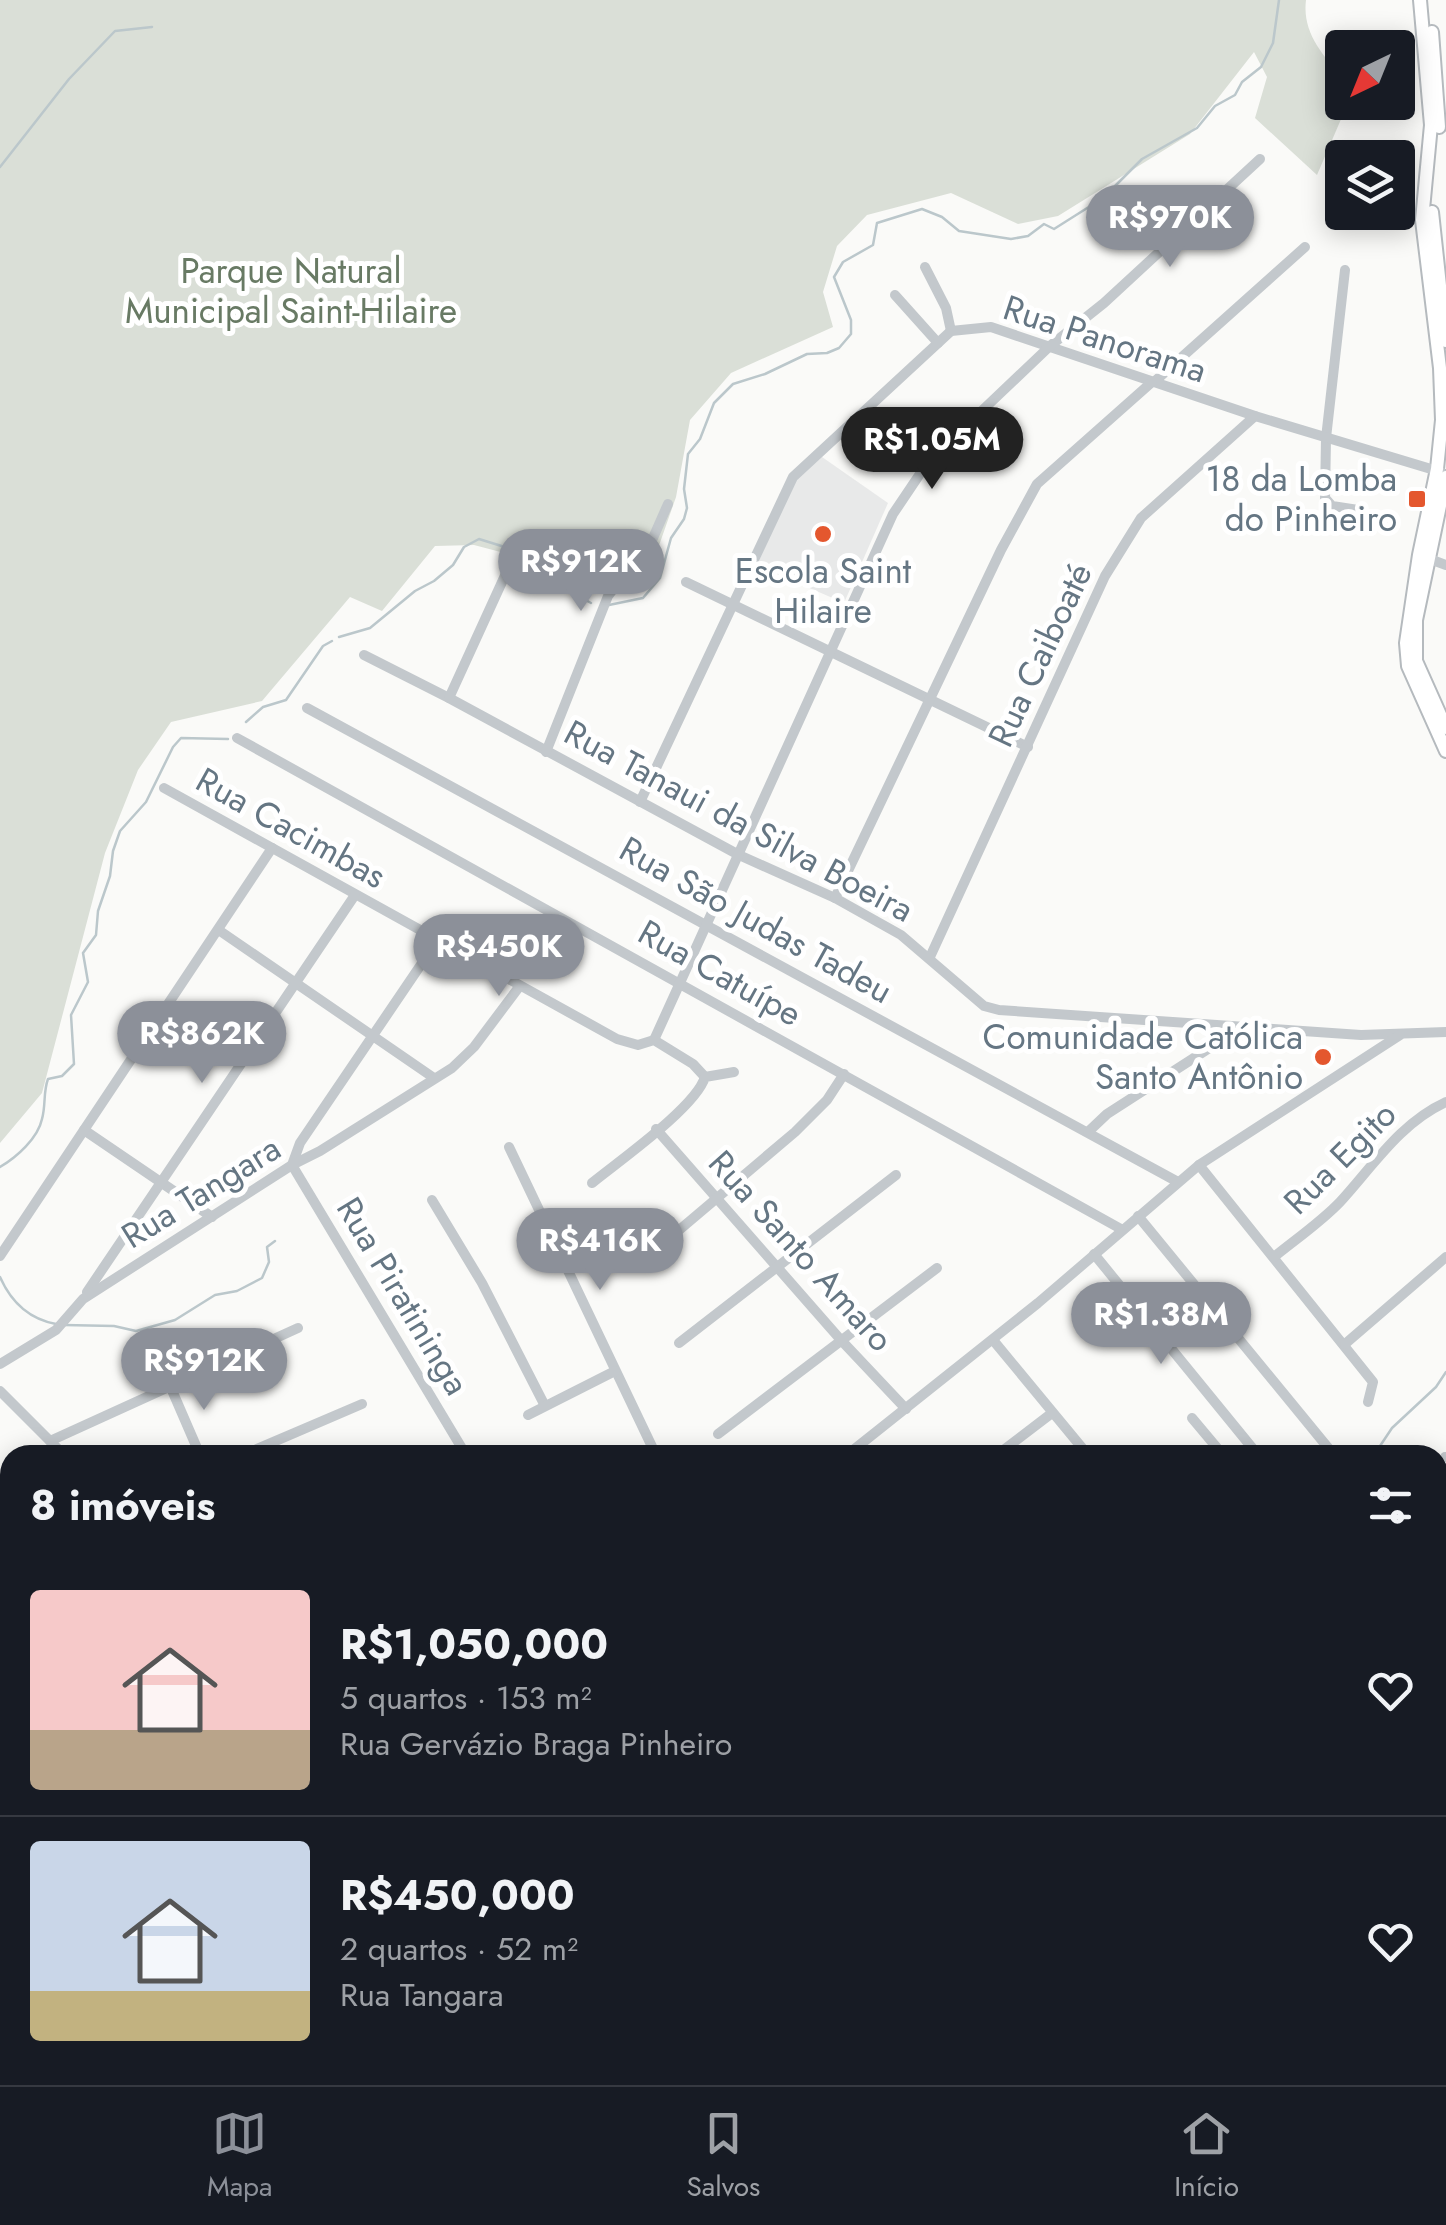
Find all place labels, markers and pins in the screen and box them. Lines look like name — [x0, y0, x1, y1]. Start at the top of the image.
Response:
pin: R$970K — [1089, 185, 1251, 270]
pin: R$1.05M — [840, 407, 1024, 492]
place label: 18 da Lomba do Pinheiro — [1205, 454, 1397, 544]
marker: 18 da Lomba do Pinheiro — [1406, 488, 1428, 510]
marker: Escola Saint Hilaire — [812, 523, 834, 545]
pin: R$912K — [500, 529, 662, 614]
place label: Escola Saint Hilaire — [735, 546, 912, 636]
pin: R$450K — [418, 914, 580, 999]
pin: R$862K — [121, 1001, 283, 1086]
place label: Comunidade Católica Santo Antônio — [982, 1012, 1303, 1102]
marker: Comunidade Católica Santo Antônio — [1312, 1046, 1334, 1068]
pin: R$416K — [519, 1208, 681, 1293]
pin: R$1.38M — [1069, 1282, 1253, 1367]
pin: R$912K — [123, 1328, 285, 1413]

